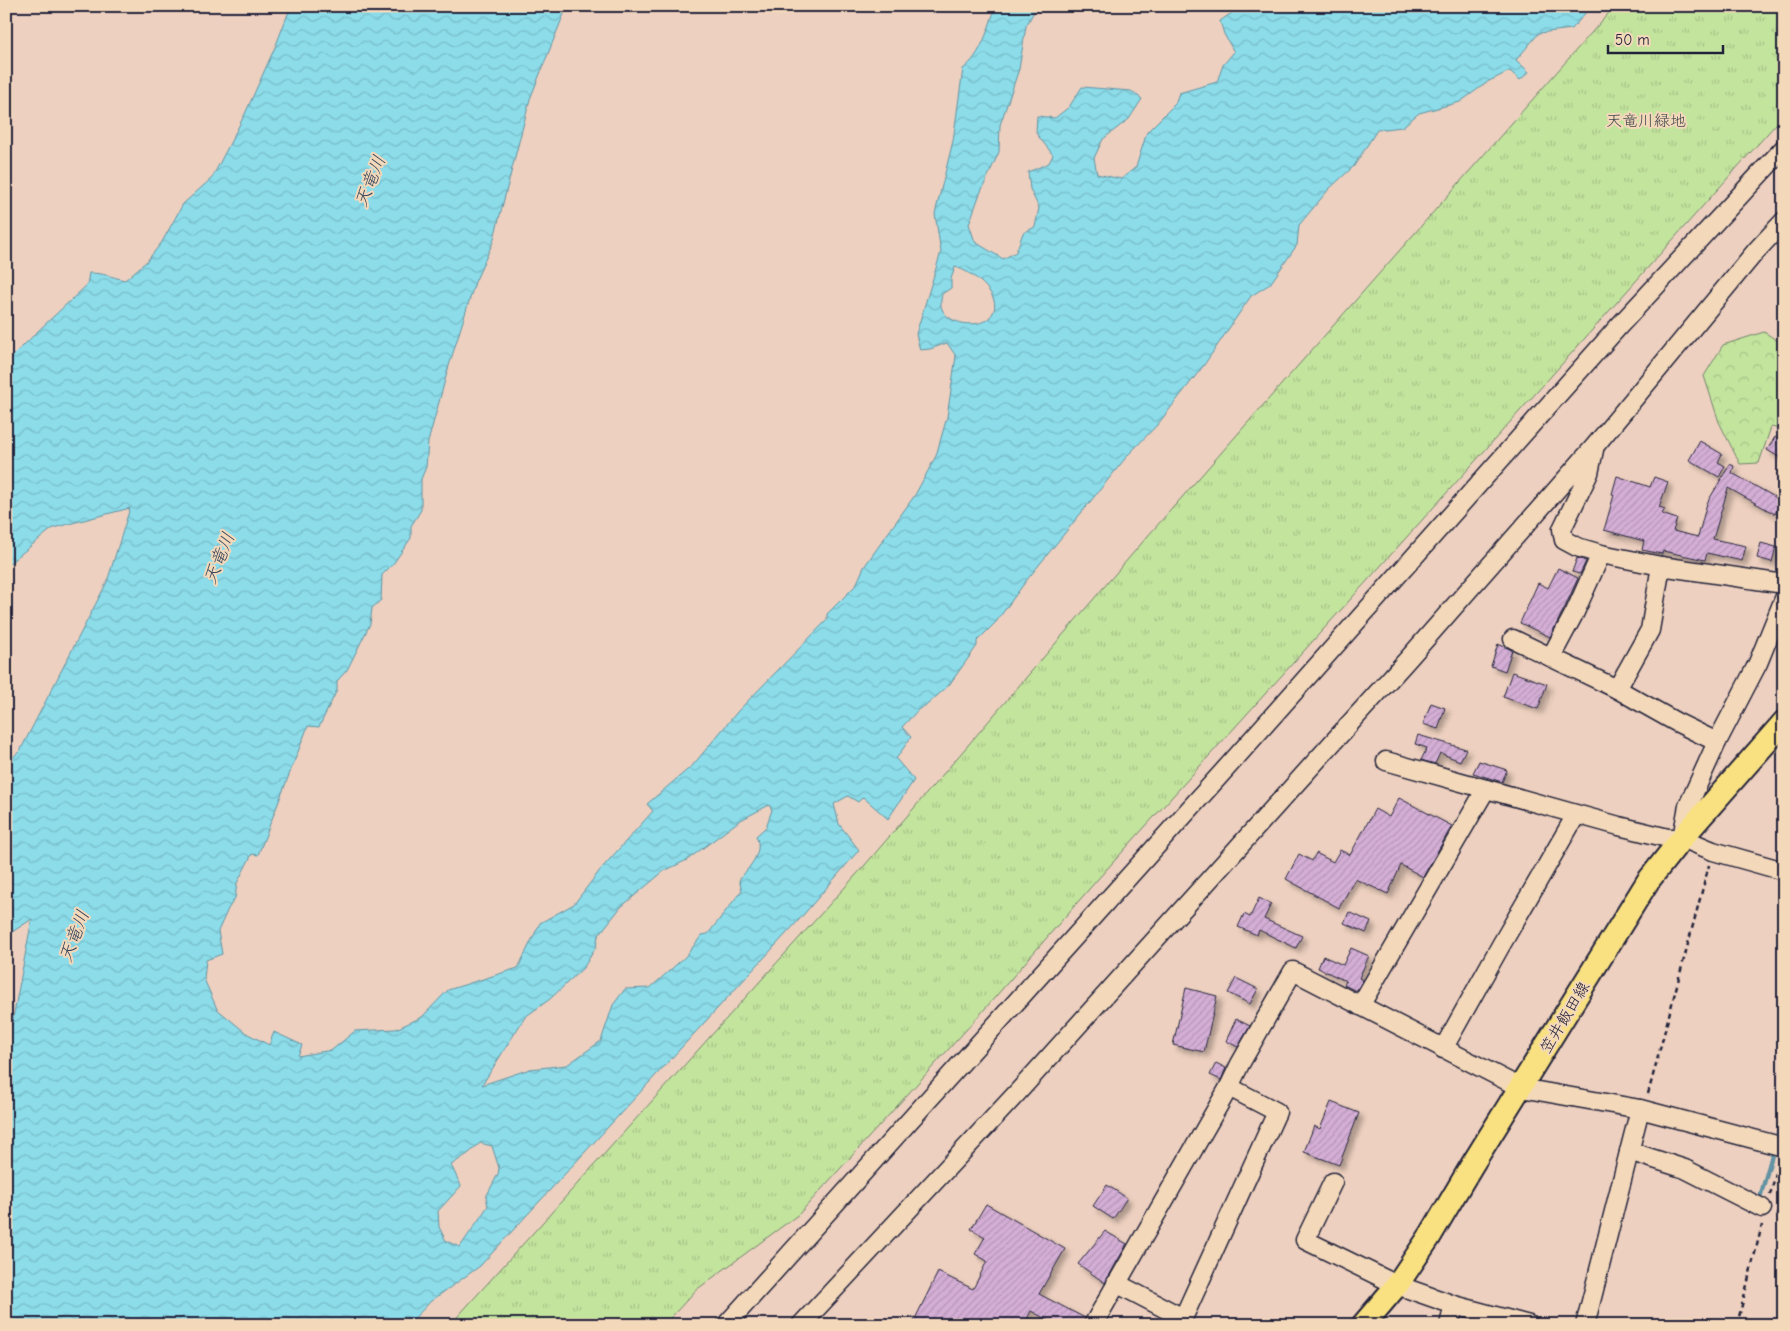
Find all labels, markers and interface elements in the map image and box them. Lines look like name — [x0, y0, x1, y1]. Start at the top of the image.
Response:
scale bar — [1608, 22, 1722, 54]
text: 50 m — [1615, 31, 1650, 49]
park label: 天竜川緑地 — [1606, 112, 1686, 130]
water label: 天竜川 — [351, 152, 390, 210]
water label: 天竜川 — [200, 529, 239, 587]
water label: 天竜川 — [55, 907, 94, 965]
street label: 笠井飯田線 — [1537, 979, 1593, 1056]

